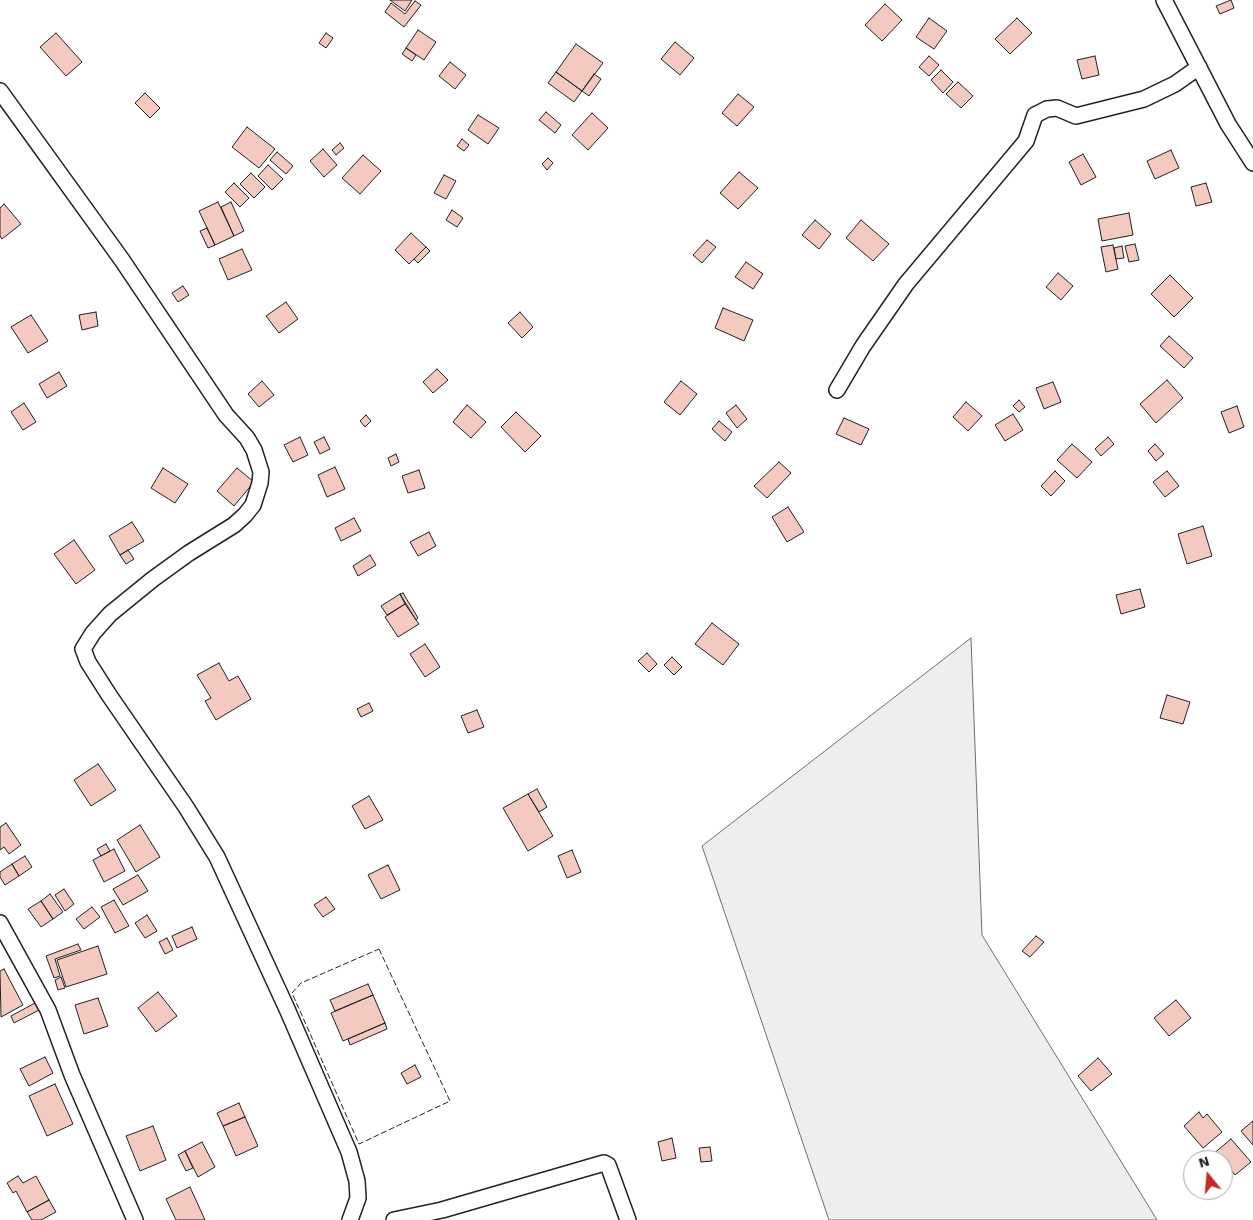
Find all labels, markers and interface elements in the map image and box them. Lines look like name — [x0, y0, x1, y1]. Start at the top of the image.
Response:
north arrow — [1183, 1150, 1233, 1200]
text: N — [1197, 1152, 1211, 1171]

